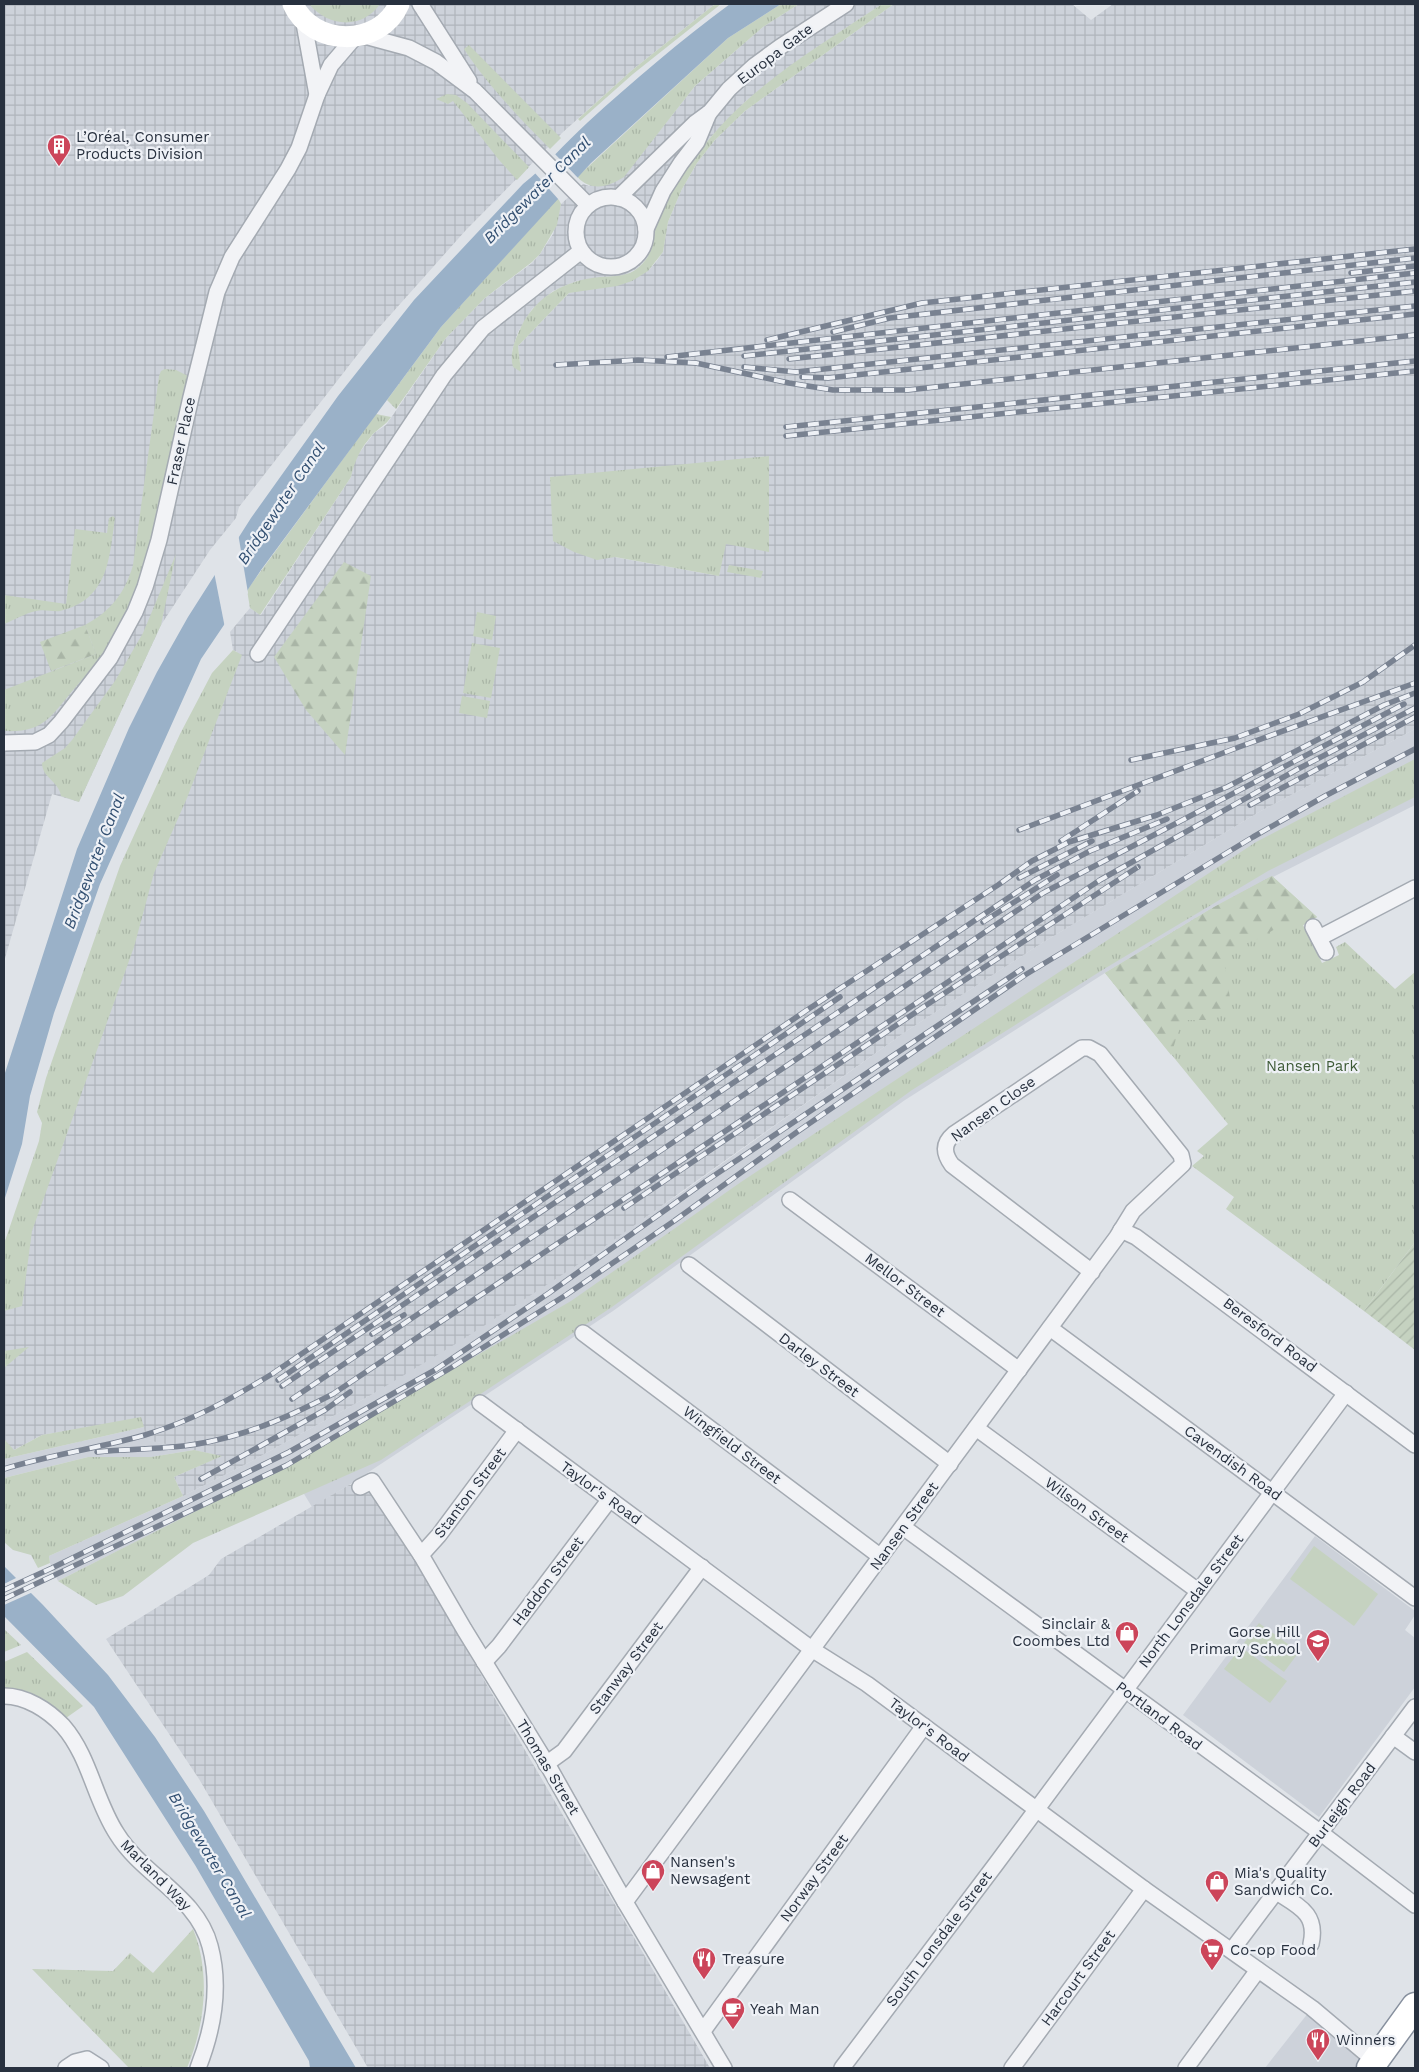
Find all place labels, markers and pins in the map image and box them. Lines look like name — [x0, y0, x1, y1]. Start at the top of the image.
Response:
place label: L’Oréal, Consumer Products Division — [76, 128, 209, 163]
building icon: L’Oréal, Consumer Products Division — [46, 133, 72, 167]
place label: Sinclair & Coombes Ltd — [1012, 1615, 1111, 1650]
shop icon: Sinclair & Coombes Ltd — [1114, 1620, 1140, 1654]
place label: Gorse Hill Primary School — [1189, 1623, 1300, 1658]
school or university icon: Gorse Hill Primary School — [1305, 1628, 1331, 1662]
place label: Nansen's Newsagent — [670, 1853, 751, 1888]
shop icon: Nansen's Newsagent — [640, 1858, 666, 1892]
place label: Mia's Quality Sandwich Co. — [1234, 1864, 1333, 1899]
shop icon: Mia's Quality Sandwich Co. — [1204, 1869, 1230, 1903]
supermarket icon: Co-op Food — [1199, 1937, 1225, 1971]
place label: Co-op Food — [1230, 1941, 1316, 1959]
restaurant icon: Treasure — [691, 1946, 717, 1980]
place label: Treasure — [722, 1950, 785, 1968]
cafe icon: Yeah Man — [720, 1996, 746, 2030]
place label: Yeah Man — [750, 2000, 820, 2018]
restaurant icon: Winners — [1305, 2027, 1331, 2061]
place label: Winners — [1336, 2031, 1395, 2049]

